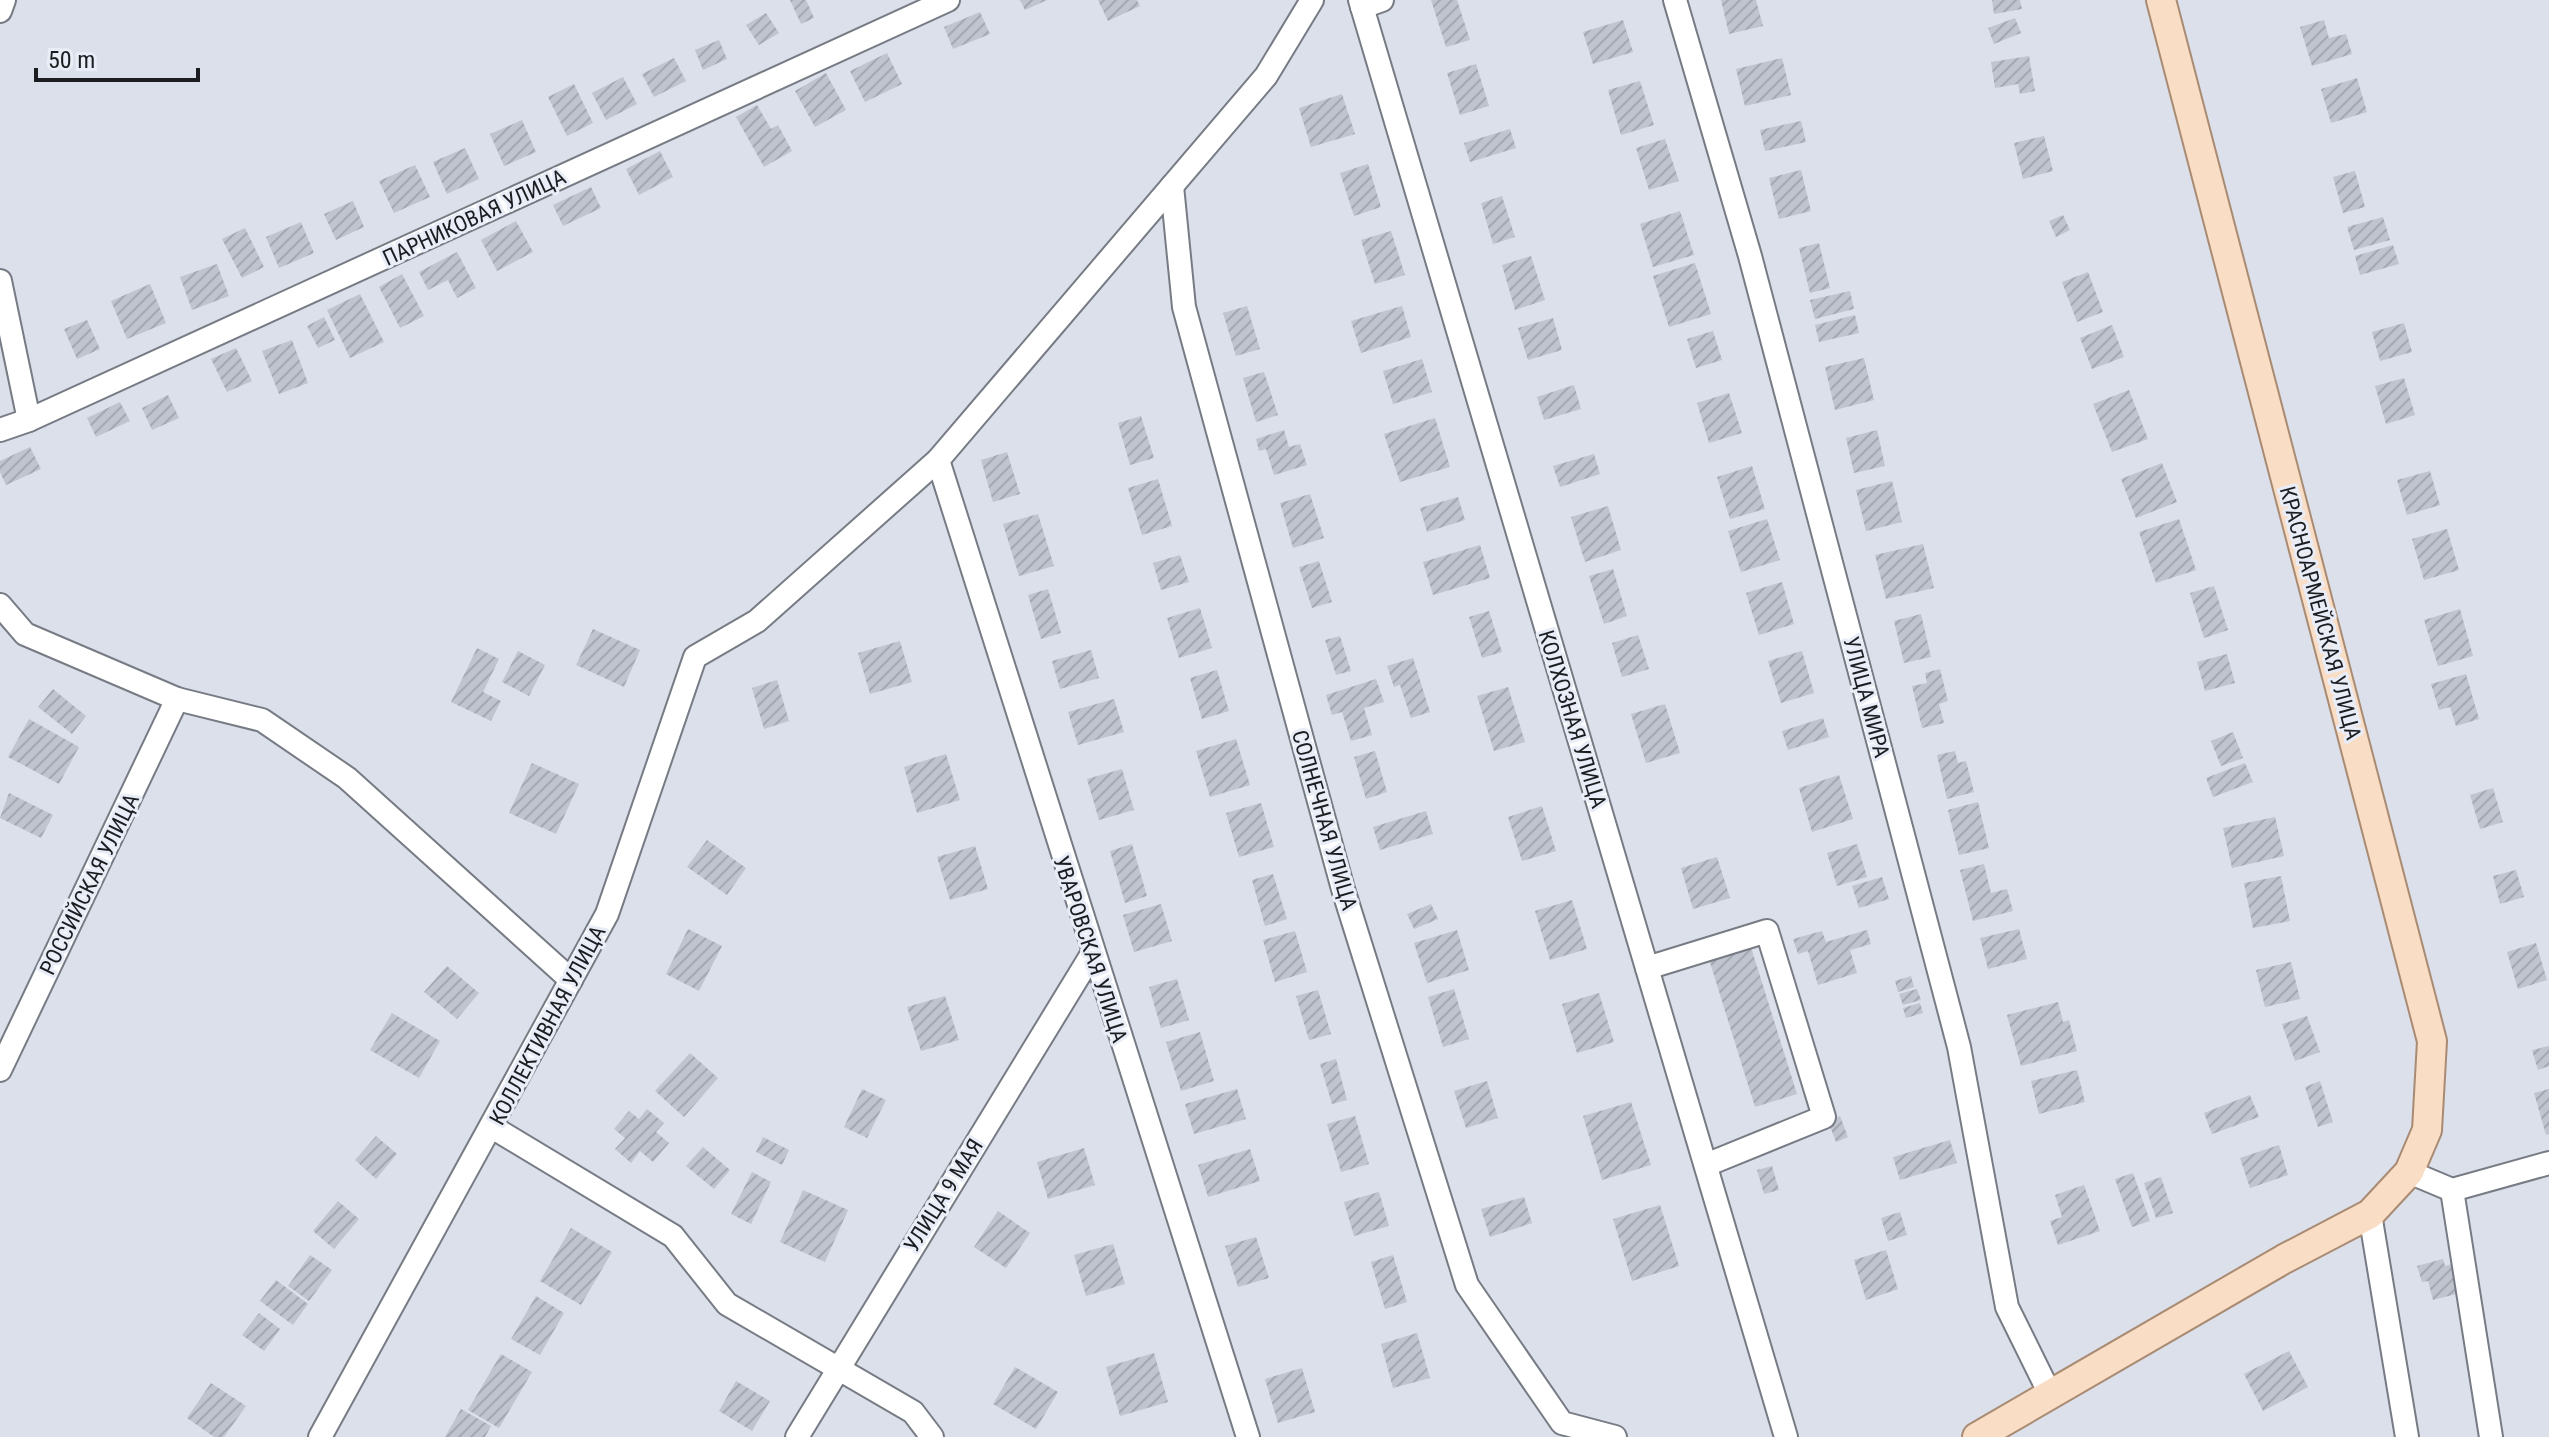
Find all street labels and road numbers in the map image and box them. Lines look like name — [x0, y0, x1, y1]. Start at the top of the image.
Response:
street label: ПАРНИКОВАЯ УЛИЦА — [379, 164, 570, 271]
street label: КРАСНОАРМЕЙСКАЯ УЛИЦА — [2275, 484, 2366, 743]
street label: КОЛХОЗНАЯ УЛИЦА — [1534, 627, 1612, 811]
street label: УЛИЦА МИРА — [1838, 634, 1895, 761]
street label: СОЛНЕЧНАЯ УЛИЦА — [1287, 727, 1362, 913]
street label: РОССИЙСКАЯ УЛИЦА — [35, 789, 144, 979]
street label: УВАРОВСКАЯ УЛИЦА — [1049, 853, 1133, 1046]
street label: КОЛЛЕКТИВНАЯ УЛИЦА — [484, 921, 611, 1129]
street label: УЛИЦА 9 МАЯ — [899, 1134, 988, 1256]

